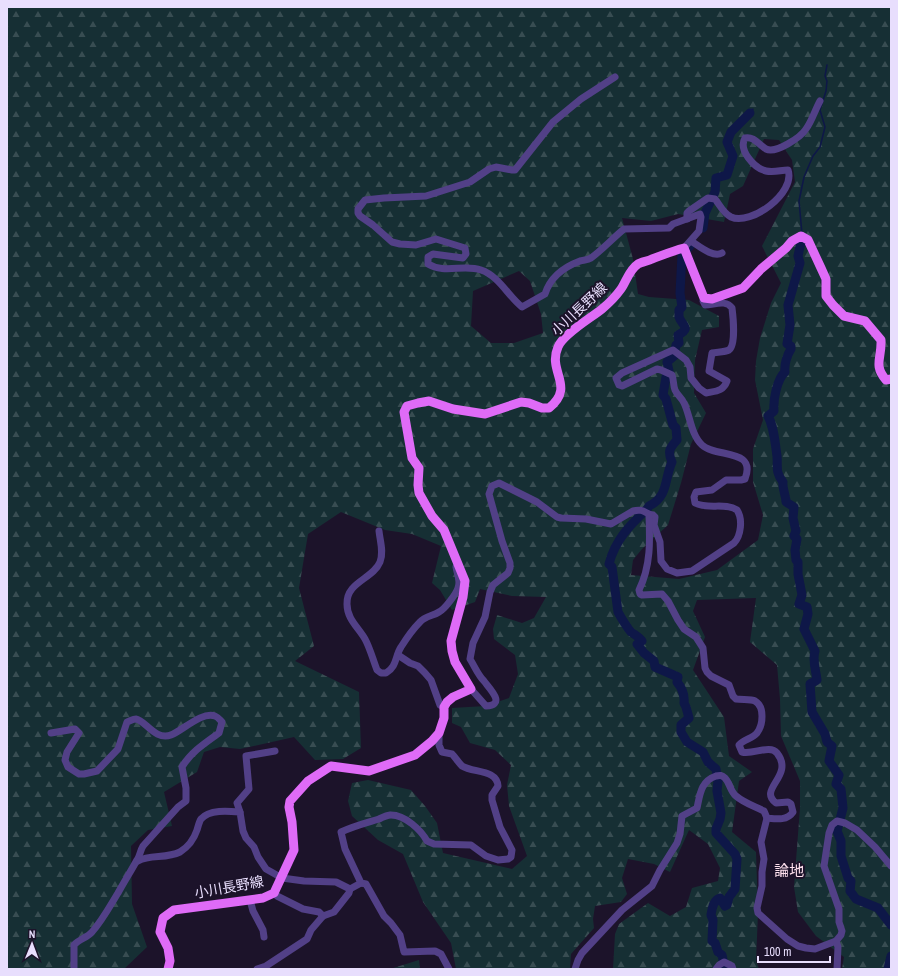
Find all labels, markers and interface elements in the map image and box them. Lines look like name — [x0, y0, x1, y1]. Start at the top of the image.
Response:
street label: 小川長野線 — [547, 279, 611, 339]
district label: 論地 — [774, 860, 804, 881]
street label: 小川長野線 — [193, 872, 265, 902]
north arrow — [12, 924, 52, 964]
text: N — [29, 927, 36, 941]
scale bar — [758, 938, 830, 964]
text: 100 m — [764, 944, 791, 960]

